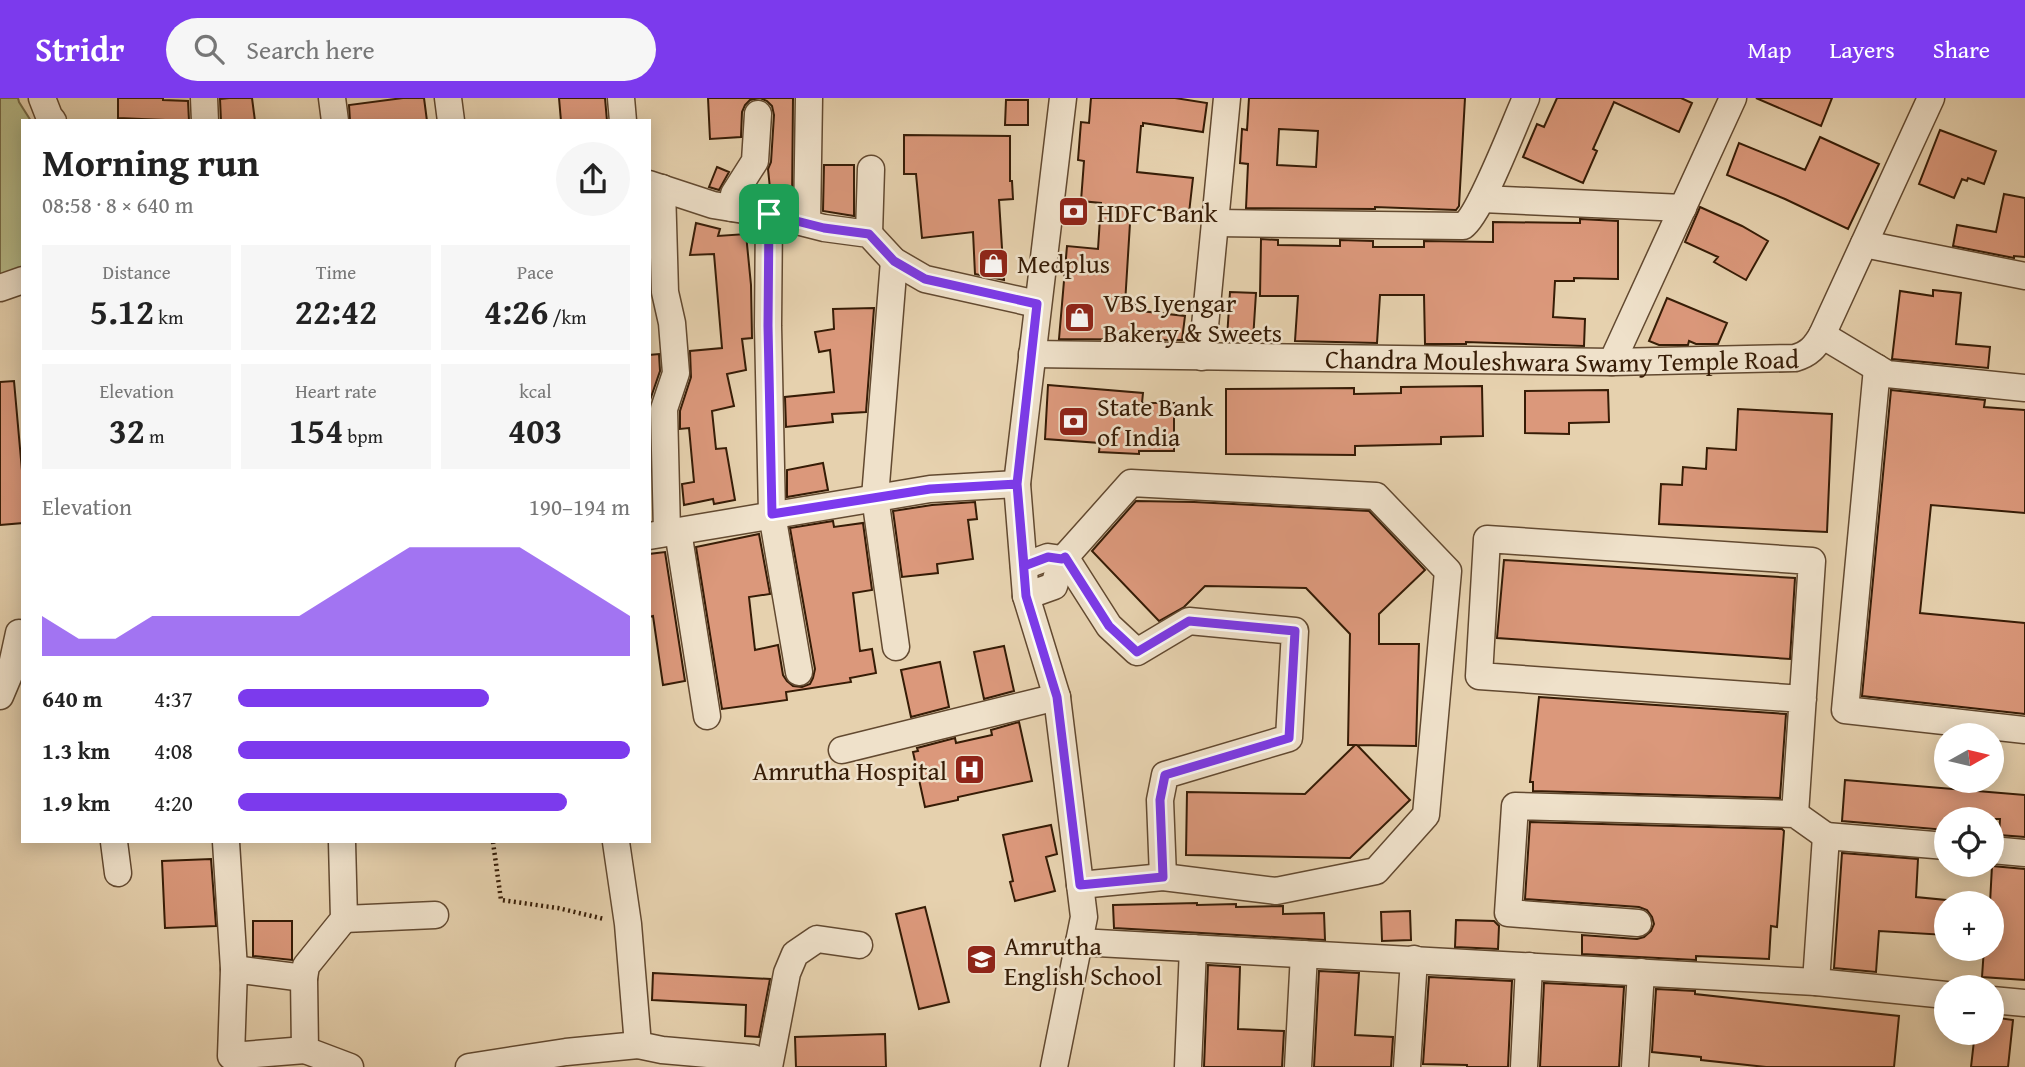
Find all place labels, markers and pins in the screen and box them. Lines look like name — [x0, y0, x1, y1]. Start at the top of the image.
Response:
pin — [739, 184, 799, 244]
place label: HDFC Bank — [1097, 193, 1218, 232]
bank icon: HDFC Bank — [1057, 195, 1091, 229]
place label: Medplus — [1017, 244, 1110, 283]
shop icon: Medplus — [977, 246, 1011, 280]
place label: VBS Iyengar Bakery & Sweets — [1103, 283, 1282, 352]
shop icon: VBS Iyengar Bakery & Sweets — [1063, 300, 1097, 334]
place label: State Bank of India — [1097, 387, 1214, 456]
bank icon: State Bank of India — [1057, 404, 1091, 438]
place label: Amrutha Hospital — [752, 751, 947, 790]
hospital icon: Amrutha Hospital — [953, 753, 987, 787]
place label: Amrutha English School — [1004, 926, 1162, 995]
school or university icon: Amrutha English School — [964, 943, 998, 977]

